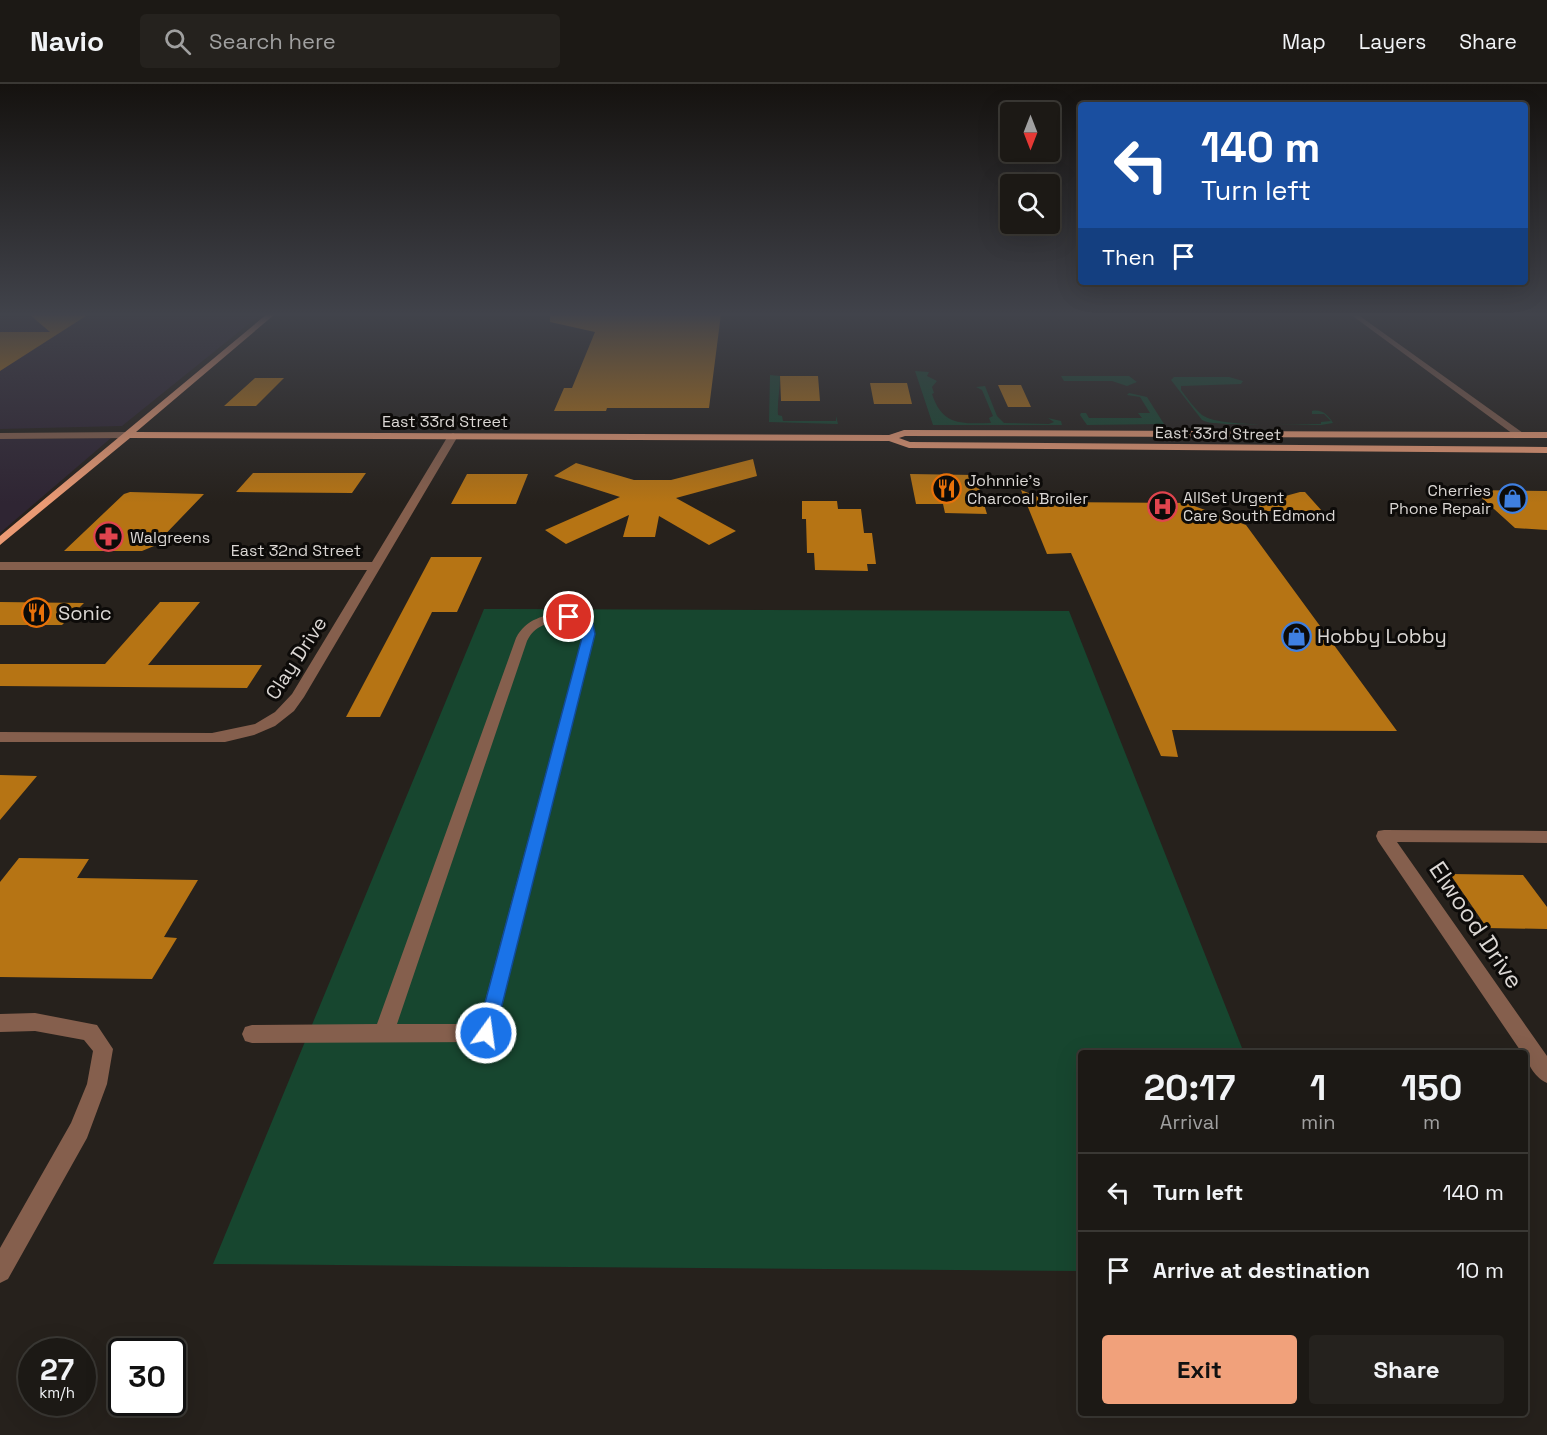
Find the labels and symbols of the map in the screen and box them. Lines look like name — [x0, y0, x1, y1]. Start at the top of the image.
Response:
north arrow — [1000, 102, 1060, 162]
street label: East 33rd Street — [382, 411, 508, 432]
street label: East 33rd Street — [1155, 422, 1281, 445]
place label: Johnnie's Charcoal Broiler — [967, 470, 1088, 509]
restaurant icon: Johnnie's Charcoal Broiler — [930, 473, 962, 505]
place label: Cherries Phone Repair — [1389, 480, 1491, 519]
shop icon: Cherries Phone Repair — [1496, 483, 1528, 515]
place label: AllSet Urgent Care South Edmond — [1183, 487, 1336, 526]
hospital icon: AllSet Urgent Care South Edmond — [1146, 490, 1178, 522]
pharmacy icon: Walgreens — [93, 521, 125, 553]
place label: Walgreens — [130, 527, 210, 548]
street label: East 32nd Street — [231, 540, 361, 561]
pin — [543, 591, 594, 642]
restaurant icon: Sonic — [21, 597, 53, 629]
place label: Sonic — [58, 600, 112, 626]
street label: Clay Drive — [259, 611, 333, 705]
shop icon: Hobby Lobby — [1280, 620, 1312, 652]
place label: Hobby Lobby — [1317, 623, 1447, 649]
street label: Elwood Drive — [1422, 855, 1530, 994]
position arrow — [454, 1001, 518, 1065]
speed limit sign: 30 — [108, 1338, 186, 1416]

